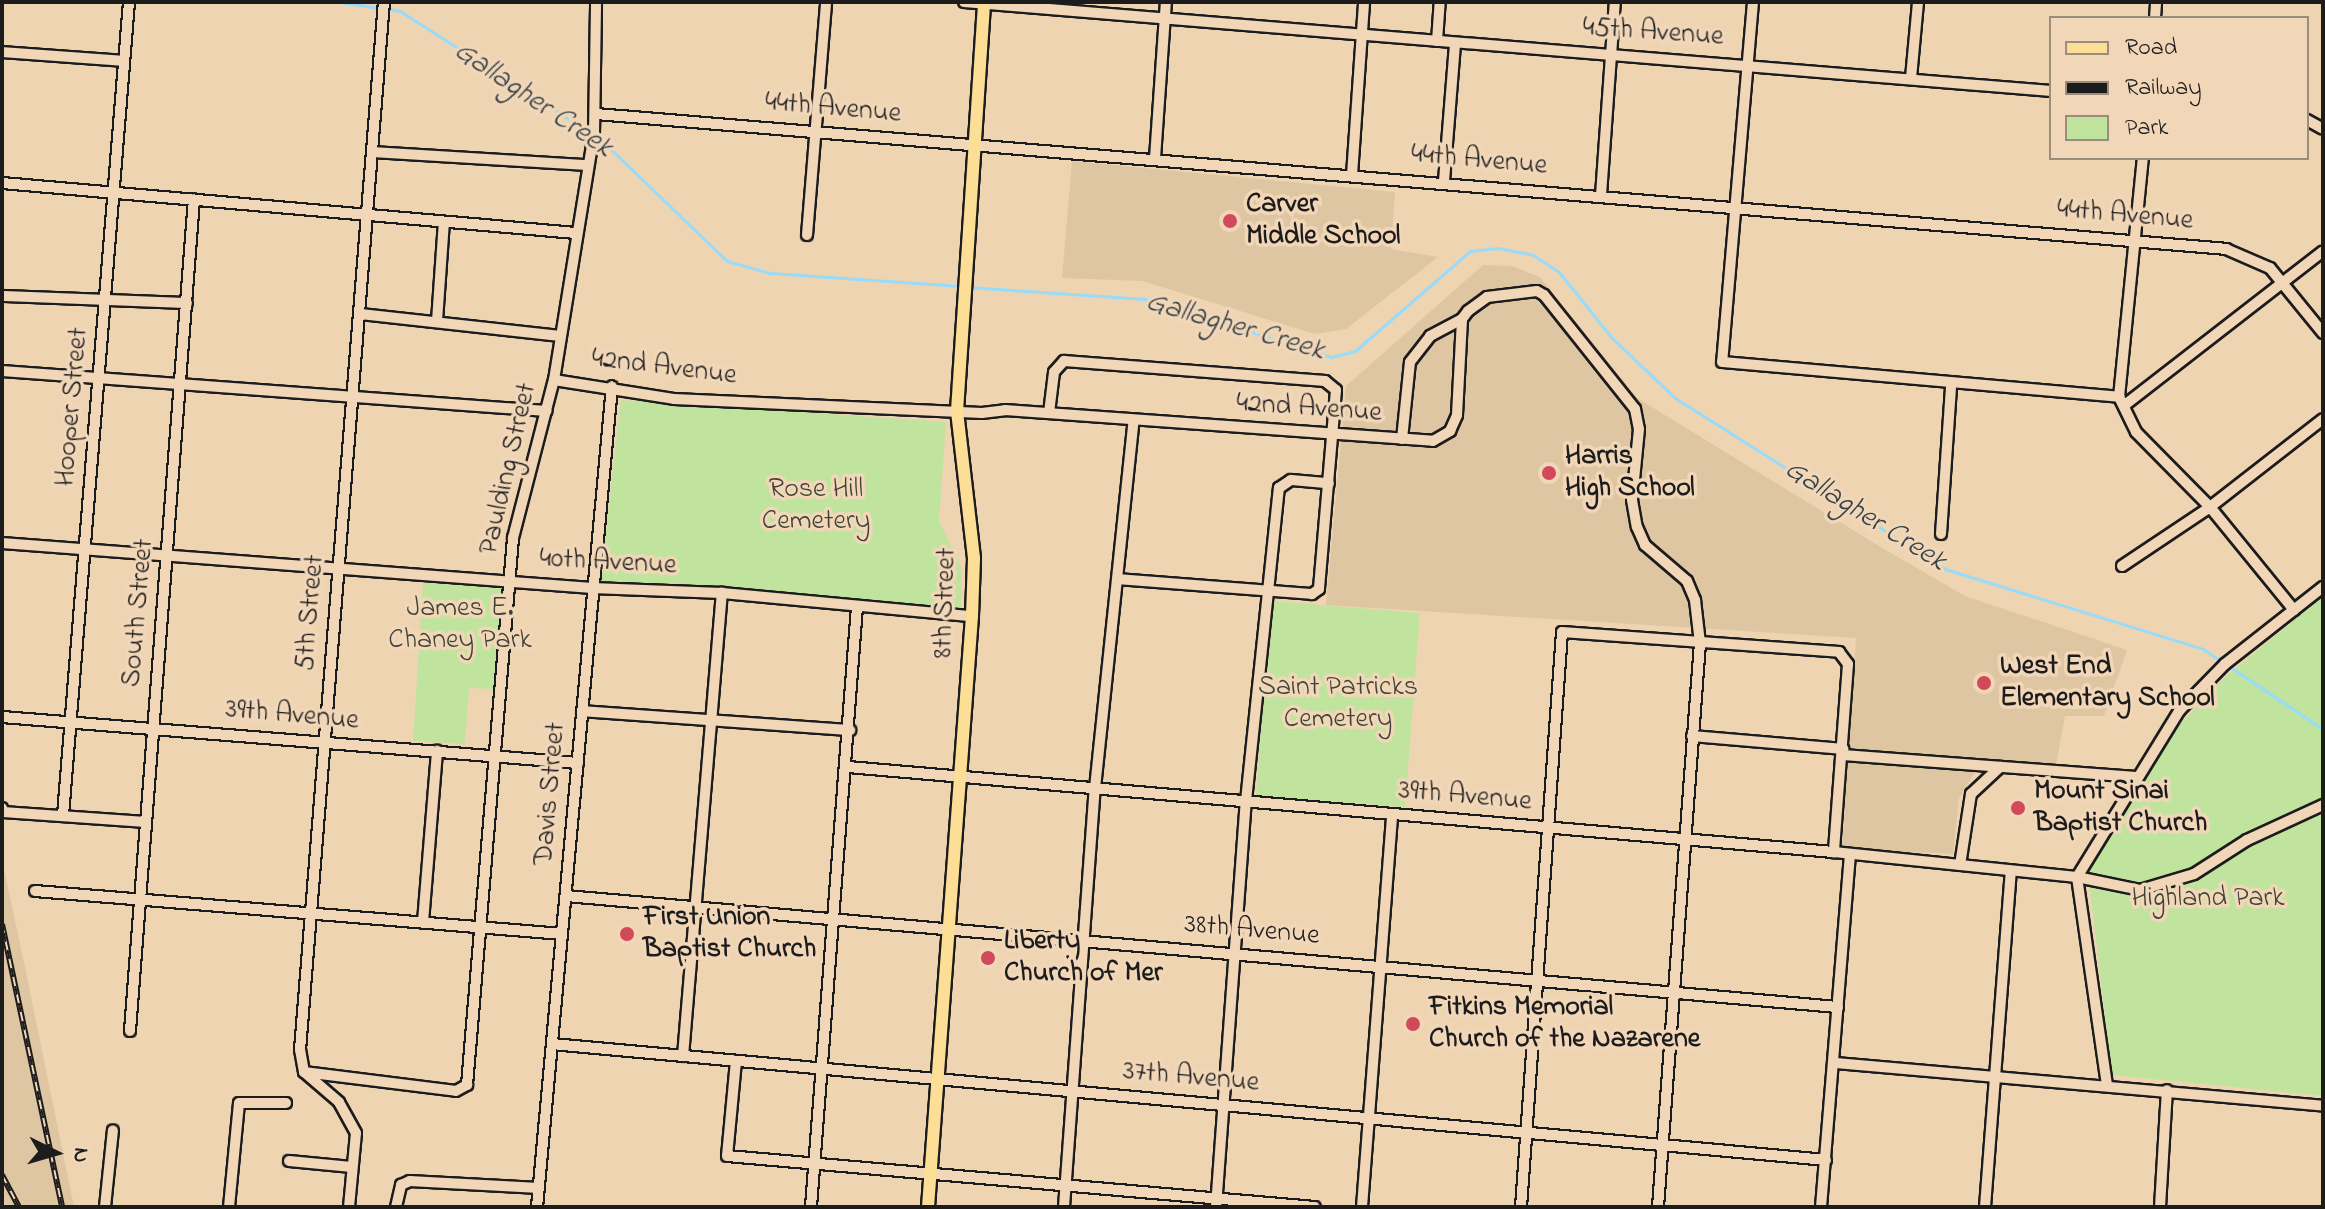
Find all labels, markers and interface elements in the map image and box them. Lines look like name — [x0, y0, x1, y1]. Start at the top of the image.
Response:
street label: 45th Avenue — [1582, 11, 1724, 55]
legend — [2049, 16, 2309, 160]
text: Road — [2125, 31, 2177, 66]
water label: Gallagher Creek — [447, 34, 619, 166]
text: Railway — [2125, 71, 2202, 106]
street label: 44th Avenue — [764, 86, 902, 132]
text: Park — [2125, 111, 2168, 146]
street label: 44th Avenue — [1410, 138, 1548, 184]
place label: Carver Middle School — [1246, 188, 1400, 254]
street label: 44th Avenue — [2056, 193, 2194, 239]
marker: Carver Middle School — [1221, 212, 1239, 230]
water label: Gallagher Creek — [1142, 284, 1328, 370]
street label: Hooper Street — [49, 326, 97, 488]
street label: 42nd Avenue — [590, 342, 738, 394]
street label: Paulding Street — [473, 380, 545, 558]
street label: 42nd Avenue — [1235, 387, 1383, 431]
place label: Harris High School — [1565, 440, 1695, 506]
water label: Gallagher Creek — [1777, 452, 1953, 580]
marker: Harris High School — [1540, 464, 1558, 482]
park label: Rose Hill Cemetery — [762, 473, 870, 539]
street label: South Street — [116, 537, 162, 689]
street label: 40th Avenue — [539, 543, 677, 583]
street label: 8th Street — [927, 547, 965, 659]
street label: 5th Street — [289, 554, 333, 672]
park label: James E. Chaney Park — [388, 592, 532, 658]
place label: West End Elementary School — [2000, 650, 2215, 716]
park label: Saint Patricks Cemetery — [1258, 671, 1418, 737]
marker: West End Elementary School — [1975, 674, 1993, 692]
street label: 39th Avenue — [224, 693, 360, 739]
street label: Davis Street — [528, 721, 574, 867]
street label: 39th Avenue — [1397, 774, 1533, 820]
place label: Mount Sinai Baptist Church — [2034, 775, 2207, 841]
marker: Mount Sinai Baptist Church — [2009, 799, 2027, 817]
park label: Highland Park — [2131, 882, 2285, 916]
place label: First Union Baptist Church — [643, 901, 816, 967]
street label: 38th Avenue — [1183, 908, 1321, 954]
marker: First Union Baptist Church — [618, 925, 636, 943]
place label: Liberty Church of Mer — [1004, 925, 1163, 991]
marker: Liberty Church of Mer — [979, 949, 997, 967]
place label: Fitkins Memorial Church of the Nazarene — [1429, 991, 1700, 1057]
marker: Fitkins Memorial Church of the Nazarene — [1404, 1015, 1422, 1033]
street label: 37th Avenue — [1122, 1055, 1260, 1101]
north arrow — [16, 1113, 96, 1193]
text: N — [63, 1146, 96, 1164]

